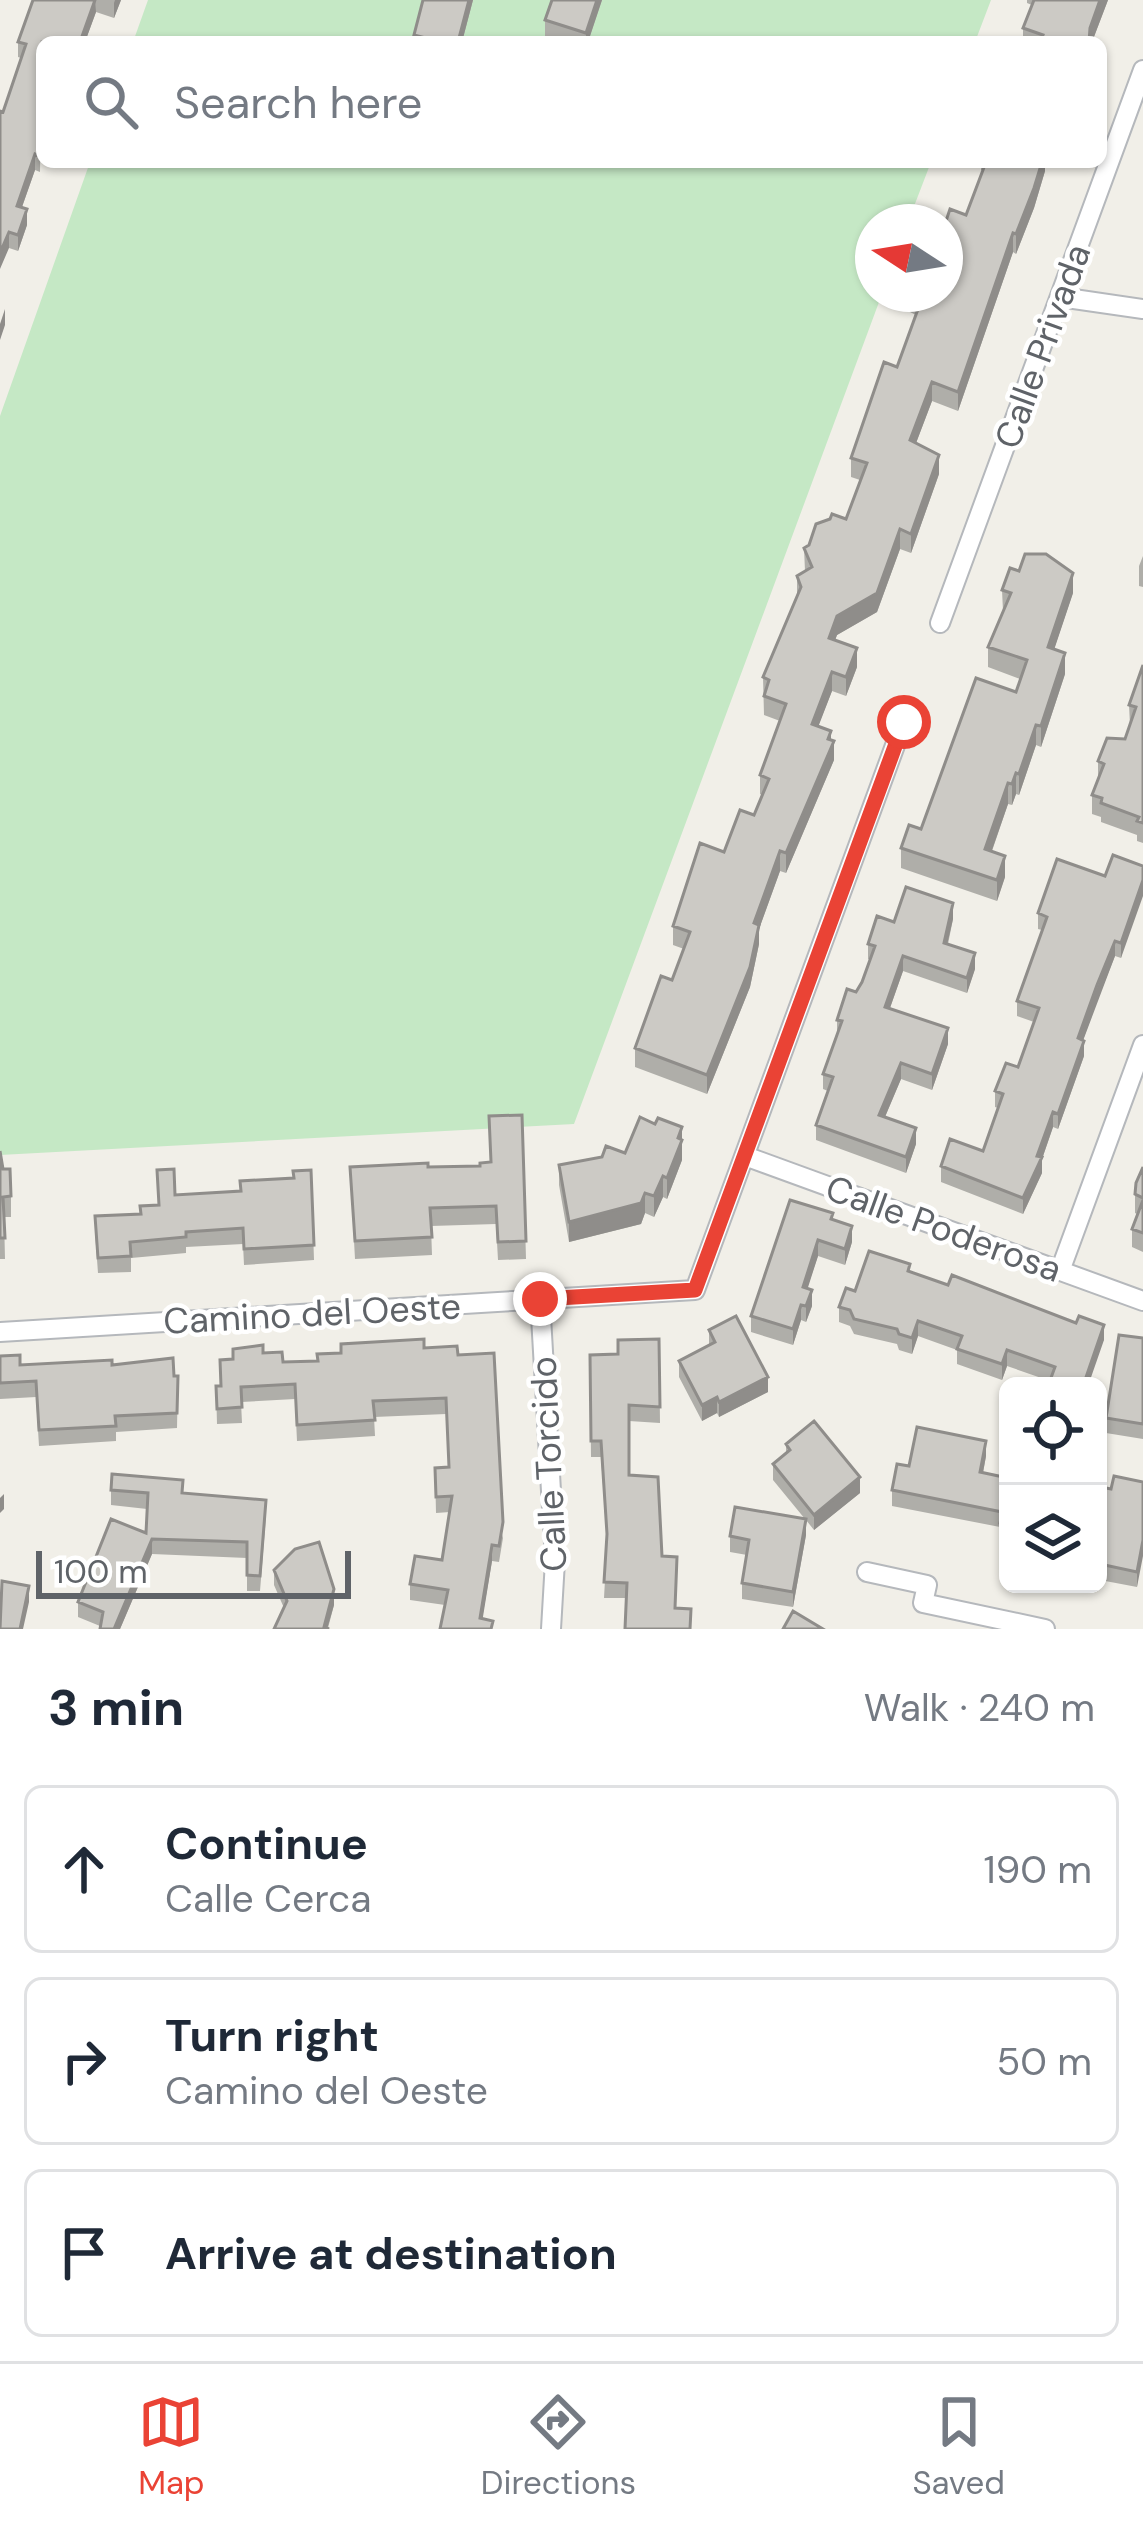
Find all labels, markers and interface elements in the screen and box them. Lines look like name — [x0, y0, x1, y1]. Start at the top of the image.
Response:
search box — [36, 36, 1107, 168]
icon: search — [78, 69, 144, 135]
text: Search here — [174, 73, 422, 132]
north arrow — [855, 204, 963, 312]
street label: Calle Privada — [984, 238, 1101, 455]
route start — [877, 695, 931, 749]
street label: Calle Poderosa — [820, 1164, 1068, 1293]
route end — [513, 1272, 567, 1326]
street label: Camino del Oeste — [162, 1282, 462, 1345]
street label: Calle Torcido — [519, 1355, 578, 1573]
map controls — [999, 1377, 1107, 1593]
button: locate — [999, 1377, 1107, 1485]
button: layers — [999, 1485, 1107, 1593]
scale bar — [36, 1545, 351, 1598]
text: 100 m — [54, 1550, 148, 1593]
text: 3 min — [48, 1674, 184, 1741]
text: Walk · 240 m — [864, 1682, 1095, 1733]
text: Continue — [165, 1814, 368, 1873]
icon: ahead — [51, 1836, 117, 1902]
text: 190 m — [984, 1844, 1092, 1895]
text: Calle Cerca — [165, 1873, 371, 1924]
text: Turn right — [165, 2006, 379, 2065]
icon: right — [51, 2028, 117, 2094]
text: 50 m — [996, 2036, 1092, 2087]
text: Camino del Oeste — [165, 2065, 488, 2116]
icon: arrive — [51, 2220, 117, 2286]
text: Arrive at destination — [165, 2224, 617, 2283]
tab: Map — [138, 2389, 205, 2504]
tab: Directions — [481, 2389, 636, 2504]
tab: Saved — [912, 2389, 1005, 2504]

